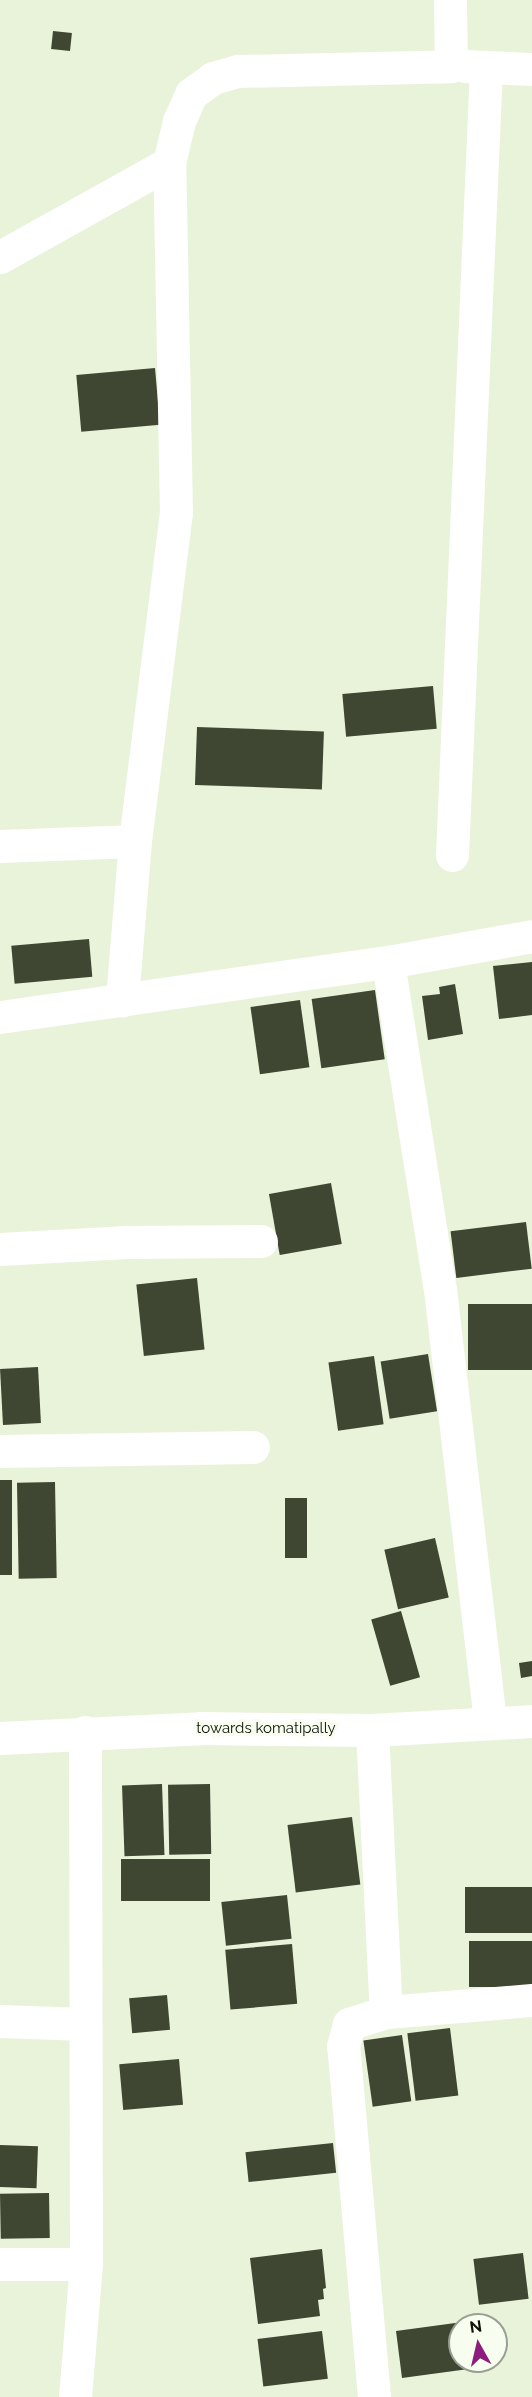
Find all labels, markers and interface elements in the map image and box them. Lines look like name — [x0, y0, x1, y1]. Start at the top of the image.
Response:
street label: towards komatipally — [196, 1720, 336, 1738]
north arrow — [448, 2313, 508, 2373]
text: N — [468, 2316, 483, 2337]

